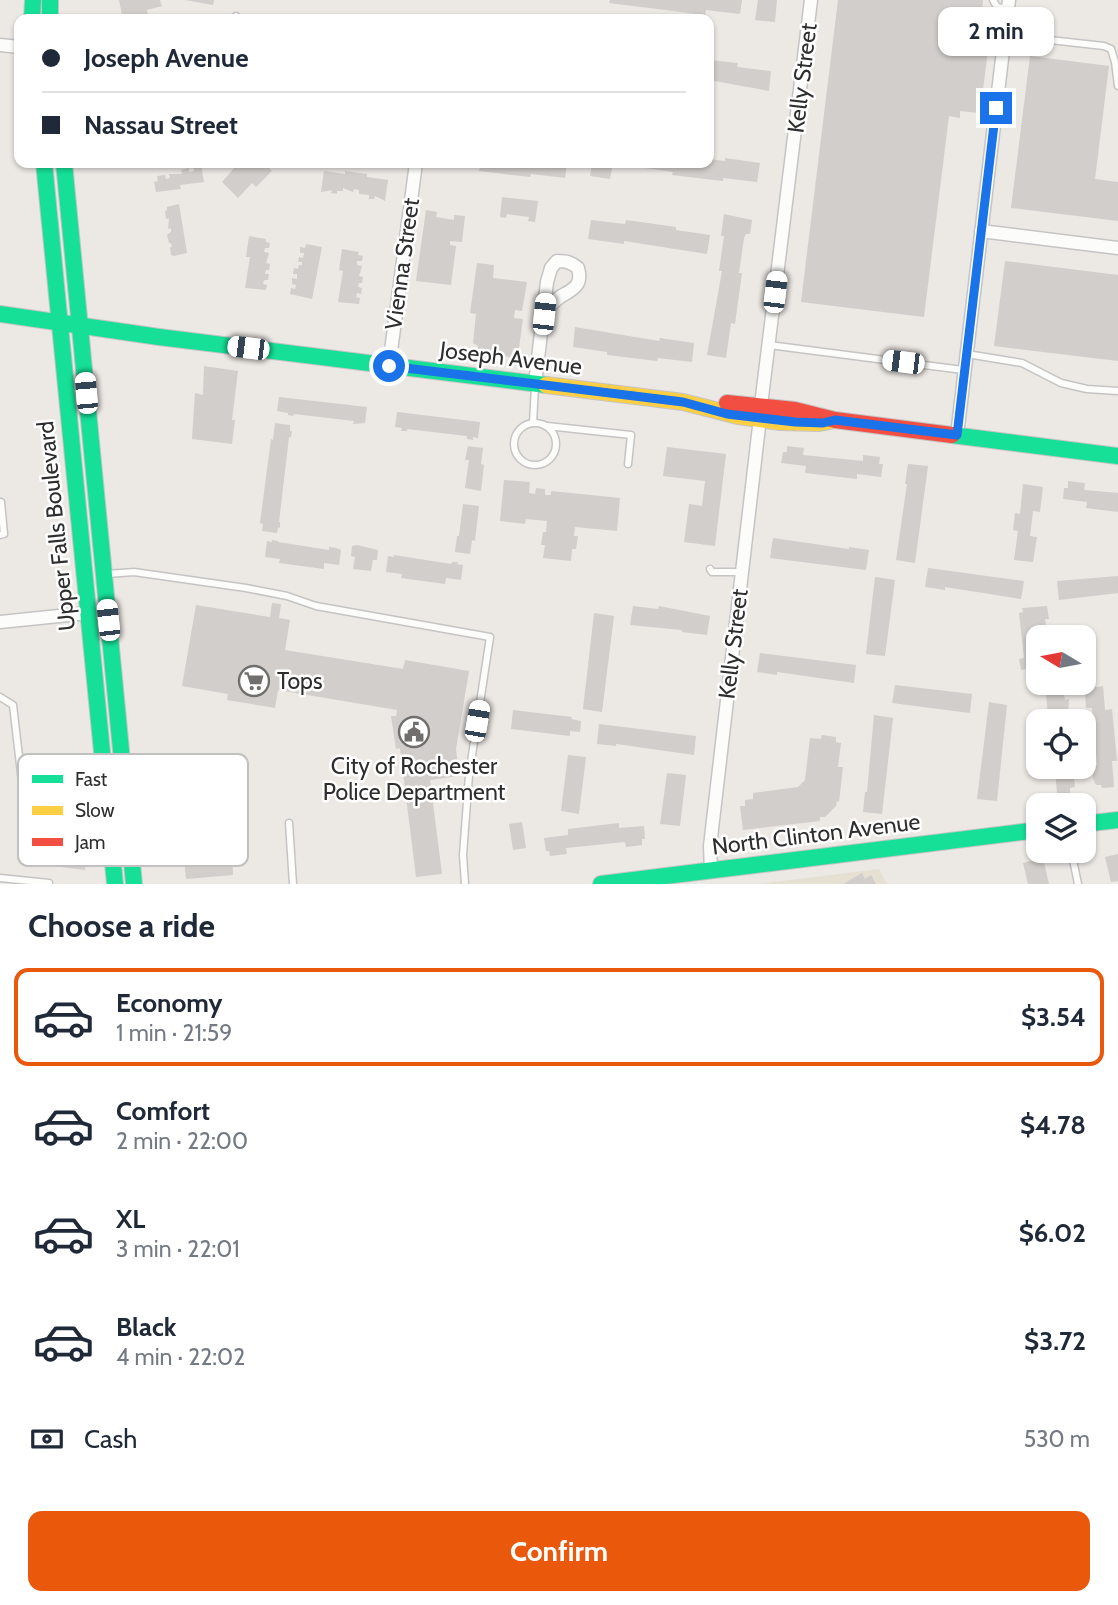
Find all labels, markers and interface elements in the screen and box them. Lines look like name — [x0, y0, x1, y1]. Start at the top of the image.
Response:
callout: 2 min — [938, 7, 1054, 56]
text: 2 min — [968, 17, 1024, 45]
street label: Kelly Street — [781, 21, 823, 135]
text: Joseph Avenue — [84, 42, 249, 74]
route end — [980, 92, 1012, 124]
text: Nassau Street — [84, 109, 238, 141]
street label: Vienna Street — [379, 196, 425, 332]
car — [763, 270, 788, 314]
car — [532, 292, 557, 336]
car — [226, 335, 271, 361]
street label: Joseph Avenue — [437, 335, 584, 381]
car — [881, 349, 926, 375]
route start — [373, 350, 405, 382]
car — [74, 371, 99, 415]
street label: Upper Falls Boulevard — [31, 420, 81, 632]
street label: Kelly Street — [712, 587, 754, 701]
car — [96, 598, 121, 642]
north arrow — [1026, 625, 1096, 695]
map controls — [1026, 625, 1096, 863]
supermarket icon: Tops — [237, 664, 271, 698]
place label: Tops — [277, 667, 322, 695]
car — [464, 698, 491, 744]
button: locate — [1026, 709, 1096, 779]
public building icon: City of Rochester Police Department — [397, 715, 431, 749]
place label: City of Rochester Police Department — [323, 752, 506, 806]
legend — [18, 754, 248, 866]
text: Fast — [75, 768, 108, 791]
button: layers — [1026, 793, 1096, 863]
text: Slow — [75, 799, 115, 822]
street label: North Clinton Avenue — [710, 807, 922, 861]
text: Jam — [74, 831, 105, 854]
text: Choose a ride — [28, 906, 215, 945]
icon: car — [32, 986, 95, 1049]
text: Economy — [116, 987, 222, 1019]
text: $3.54 — [1021, 1001, 1086, 1033]
text: 1 min · 21:59 — [116, 1019, 232, 1047]
icon: car — [32, 1094, 95, 1157]
text: Comfort — [116, 1095, 210, 1127]
text: $4.78 — [1020, 1109, 1086, 1141]
text: 2 min · 22:00 — [116, 1127, 248, 1155]
icon: car — [32, 1202, 95, 1265]
text: XL — [116, 1203, 145, 1235]
text: $6.02 — [1019, 1217, 1086, 1249]
text: 3 min · 22:01 — [116, 1235, 240, 1263]
icon: car — [32, 1310, 95, 1373]
text: Black — [116, 1311, 176, 1343]
text: $3.72 — [1024, 1325, 1086, 1357]
text: 4 min · 22:02 — [116, 1343, 245, 1371]
icon: cash — [28, 1420, 66, 1458]
text: Cash — [84, 1423, 137, 1455]
text: 530 m — [1024, 1425, 1090, 1453]
button: Confirm — [28, 1511, 1090, 1591]

